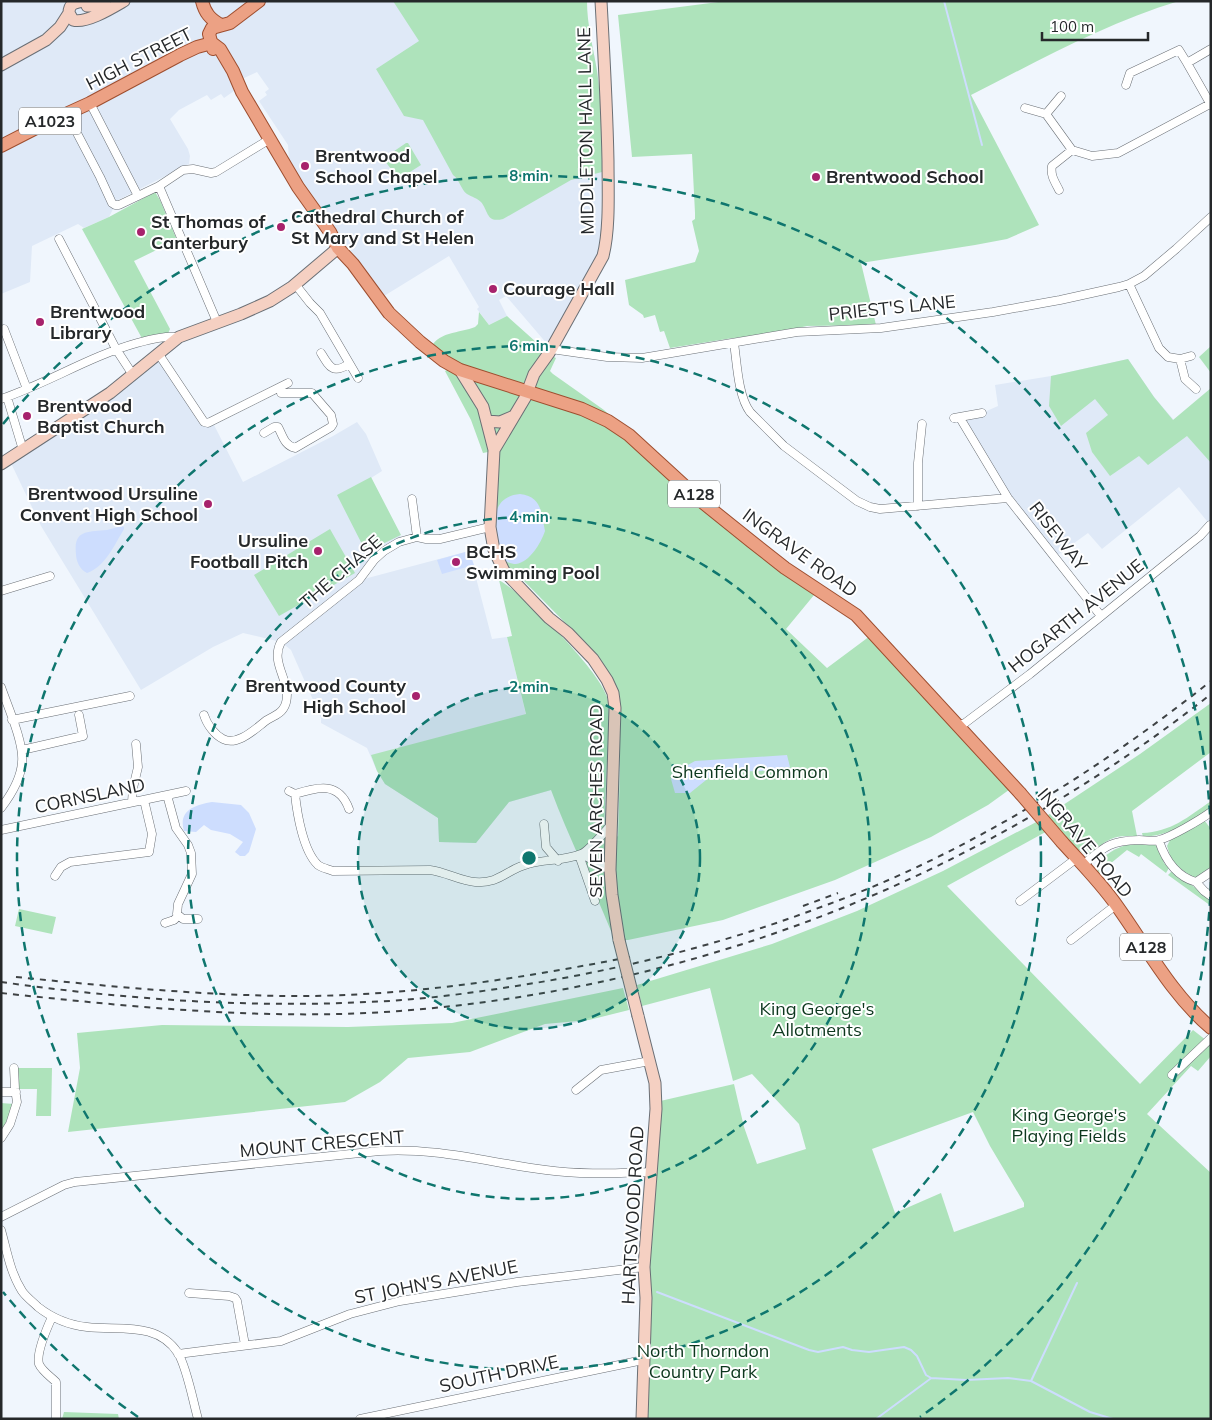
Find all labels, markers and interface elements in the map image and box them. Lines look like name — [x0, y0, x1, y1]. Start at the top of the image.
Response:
scale bar — [1042, 10, 1148, 42]
text: 100 m — [1050, 17, 1094, 36]
street label: HIGH STREET — [82, 22, 196, 95]
street label: MIDDLETON HALL LANE — [572, 27, 599, 235]
road number: A1023 — [19, 108, 81, 134]
place label: Brentwood School Chapel — [315, 144, 438, 188]
marker: Brentwood School Chapel — [299, 160, 311, 172]
place label: Brentwood School — [826, 165, 984, 188]
text: 8 min — [509, 166, 549, 185]
marker: Brentwood School — [810, 171, 822, 183]
place label: Cathedral Church of St Mary and St Helen — [291, 205, 474, 249]
place label: St Thomas of Canterbury — [151, 210, 266, 254]
marker: Cathedral Church of St Mary and St Helen — [275, 221, 287, 233]
marker: St Thomas of Canterbury — [135, 226, 147, 238]
place label: Courage Hall — [503, 277, 615, 300]
marker: Courage Hall — [487, 283, 499, 295]
street label: PRIEST'S LANE — [827, 289, 957, 326]
place label: Brentwood Library — [50, 300, 145, 344]
marker: Brentwood Library — [34, 316, 46, 328]
text: 6 min — [509, 336, 549, 355]
place label: Brentwood Baptist Church — [37, 394, 165, 438]
marker: Brentwood Baptist Church — [21, 410, 33, 422]
road number: A128 — [668, 480, 720, 508]
place label: Brentwood Ursuline Convent High School — [20, 482, 198, 526]
street label: RISEWAY — [1024, 497, 1093, 575]
marker: Brentwood Ursuline Convent High School — [202, 498, 214, 510]
street label: INGRAVE ROAD — [738, 503, 862, 602]
text: 4 min — [509, 507, 549, 526]
place label: Ursuline Football Pitch — [190, 529, 308, 573]
street label: THE CHASE — [295, 530, 386, 613]
place label: BCHS Swimming Pool — [466, 540, 600, 584]
marker: Ursuline Football Pitch — [312, 545, 324, 557]
street label: HOGARTH AVENUE — [1003, 554, 1148, 677]
marker: BCHS Swimming Pool — [450, 556, 462, 568]
place label: Brentwood County High School — [245, 674, 406, 718]
text: 2 min — [509, 677, 549, 696]
marker: Brentwood County High School — [410, 690, 422, 702]
street label: SEVEN ARCHES ROAD — [584, 704, 607, 898]
park label: Shenfield Common — [672, 760, 828, 783]
street label: CORNSLAND — [32, 773, 147, 818]
street label: INGRAVE ROAD — [1033, 783, 1138, 902]
centre of rings — [520, 849, 538, 867]
road number: A128 — [1120, 934, 1172, 960]
park label: King George's Allotments — [760, 997, 875, 1041]
park label: King George's Playing Fields — [1012, 1103, 1127, 1147]
street label: MOUNT CRESCENT — [239, 1125, 405, 1162]
street label: HARTSWOOD ROAD — [616, 1125, 649, 1305]
street label: ST JOHN'S AVENUE — [352, 1254, 520, 1309]
park label: North Thorndon Country Park — [637, 1339, 769, 1383]
street label: SOUTH DRIVE — [437, 1350, 561, 1397]

